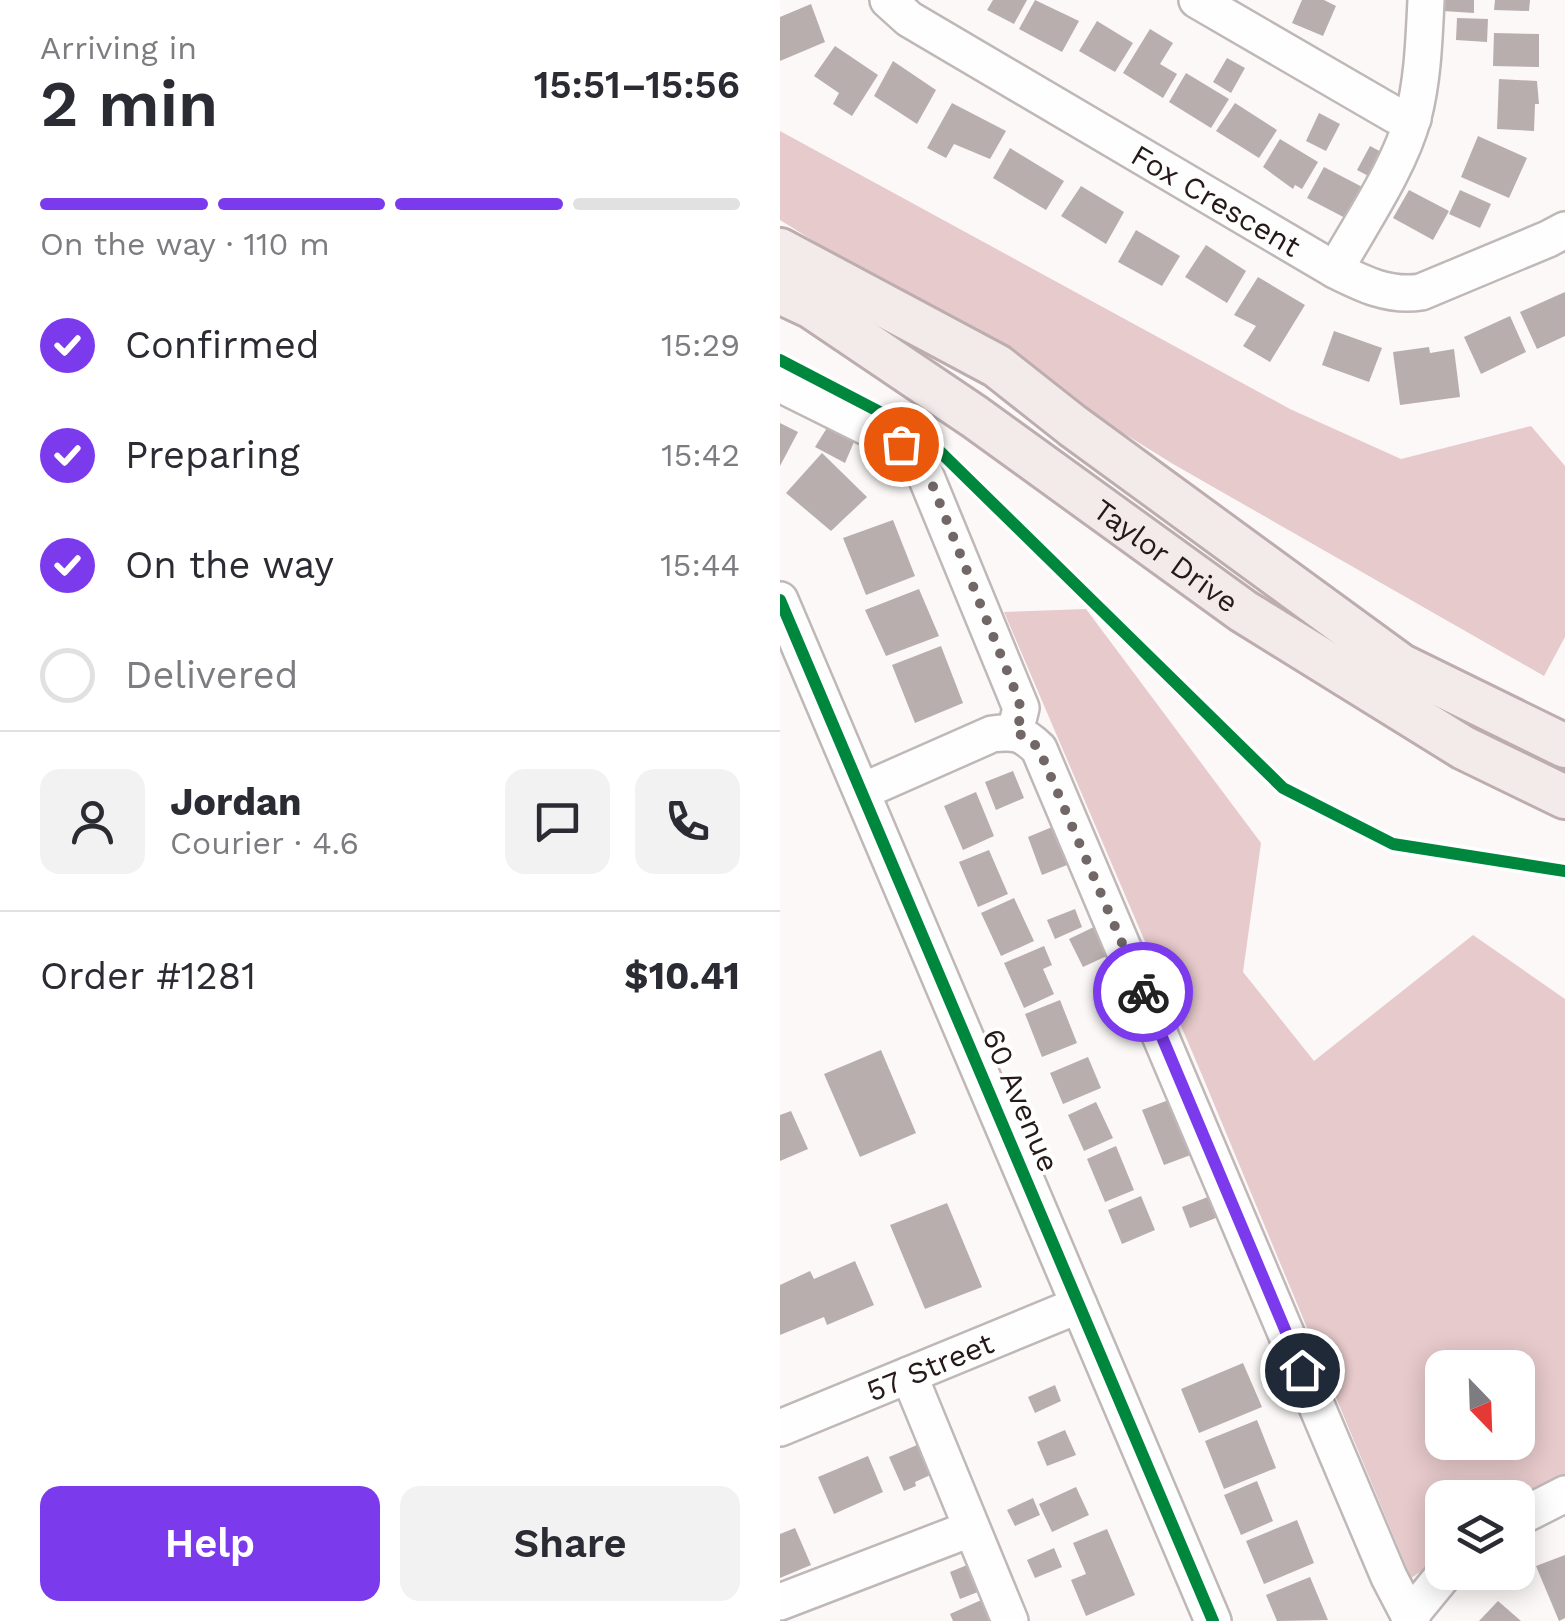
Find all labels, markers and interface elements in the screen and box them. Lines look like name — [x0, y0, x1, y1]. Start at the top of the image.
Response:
text: Arriving in — [40, 29, 197, 67]
text: 15:51–15:56 — [534, 63, 740, 107]
text: 2 min — [40, 66, 218, 142]
street label: Fox Crescent — [1125, 137, 1307, 264]
text: On the way · 110 m — [40, 225, 330, 263]
icon: check — [40, 318, 95, 373]
text: Confirmed — [125, 323, 320, 367]
text: 15:29 — [661, 326, 740, 364]
pin — [859, 402, 944, 487]
icon: bag — [874, 417, 929, 472]
icon: check — [40, 428, 95, 483]
text: Preparing — [125, 433, 300, 477]
text: 15:42 — [661, 436, 740, 474]
street label: Taylor Drive — [1087, 491, 1245, 620]
icon: check — [40, 538, 95, 593]
text: On the way — [125, 543, 334, 587]
text: 15:44 — [660, 546, 740, 584]
text: Delivered — [125, 653, 298, 697]
button: person — [40, 769, 145, 874]
button: chat — [505, 769, 610, 874]
button: phone — [635, 769, 740, 874]
text: Jordan — [170, 780, 302, 824]
text: Courier · 4.6 — [170, 824, 359, 862]
courier — [1093, 942, 1193, 1042]
text: Order #1281 — [40, 954, 256, 998]
text: $10.41 — [624, 954, 740, 998]
icon: bike — [1116, 965, 1171, 1020]
street label: 60 Avenue — [975, 1023, 1067, 1177]
street label: 57 Street — [861, 1325, 999, 1408]
pin — [1260, 1328, 1345, 1413]
icon: home — [1275, 1343, 1330, 1398]
north arrow — [1425, 1350, 1535, 1460]
map controls — [1425, 1350, 1535, 1590]
button: layers — [1425, 1480, 1535, 1590]
button: Help — [40, 1486, 380, 1601]
button: Share — [400, 1486, 740, 1601]

